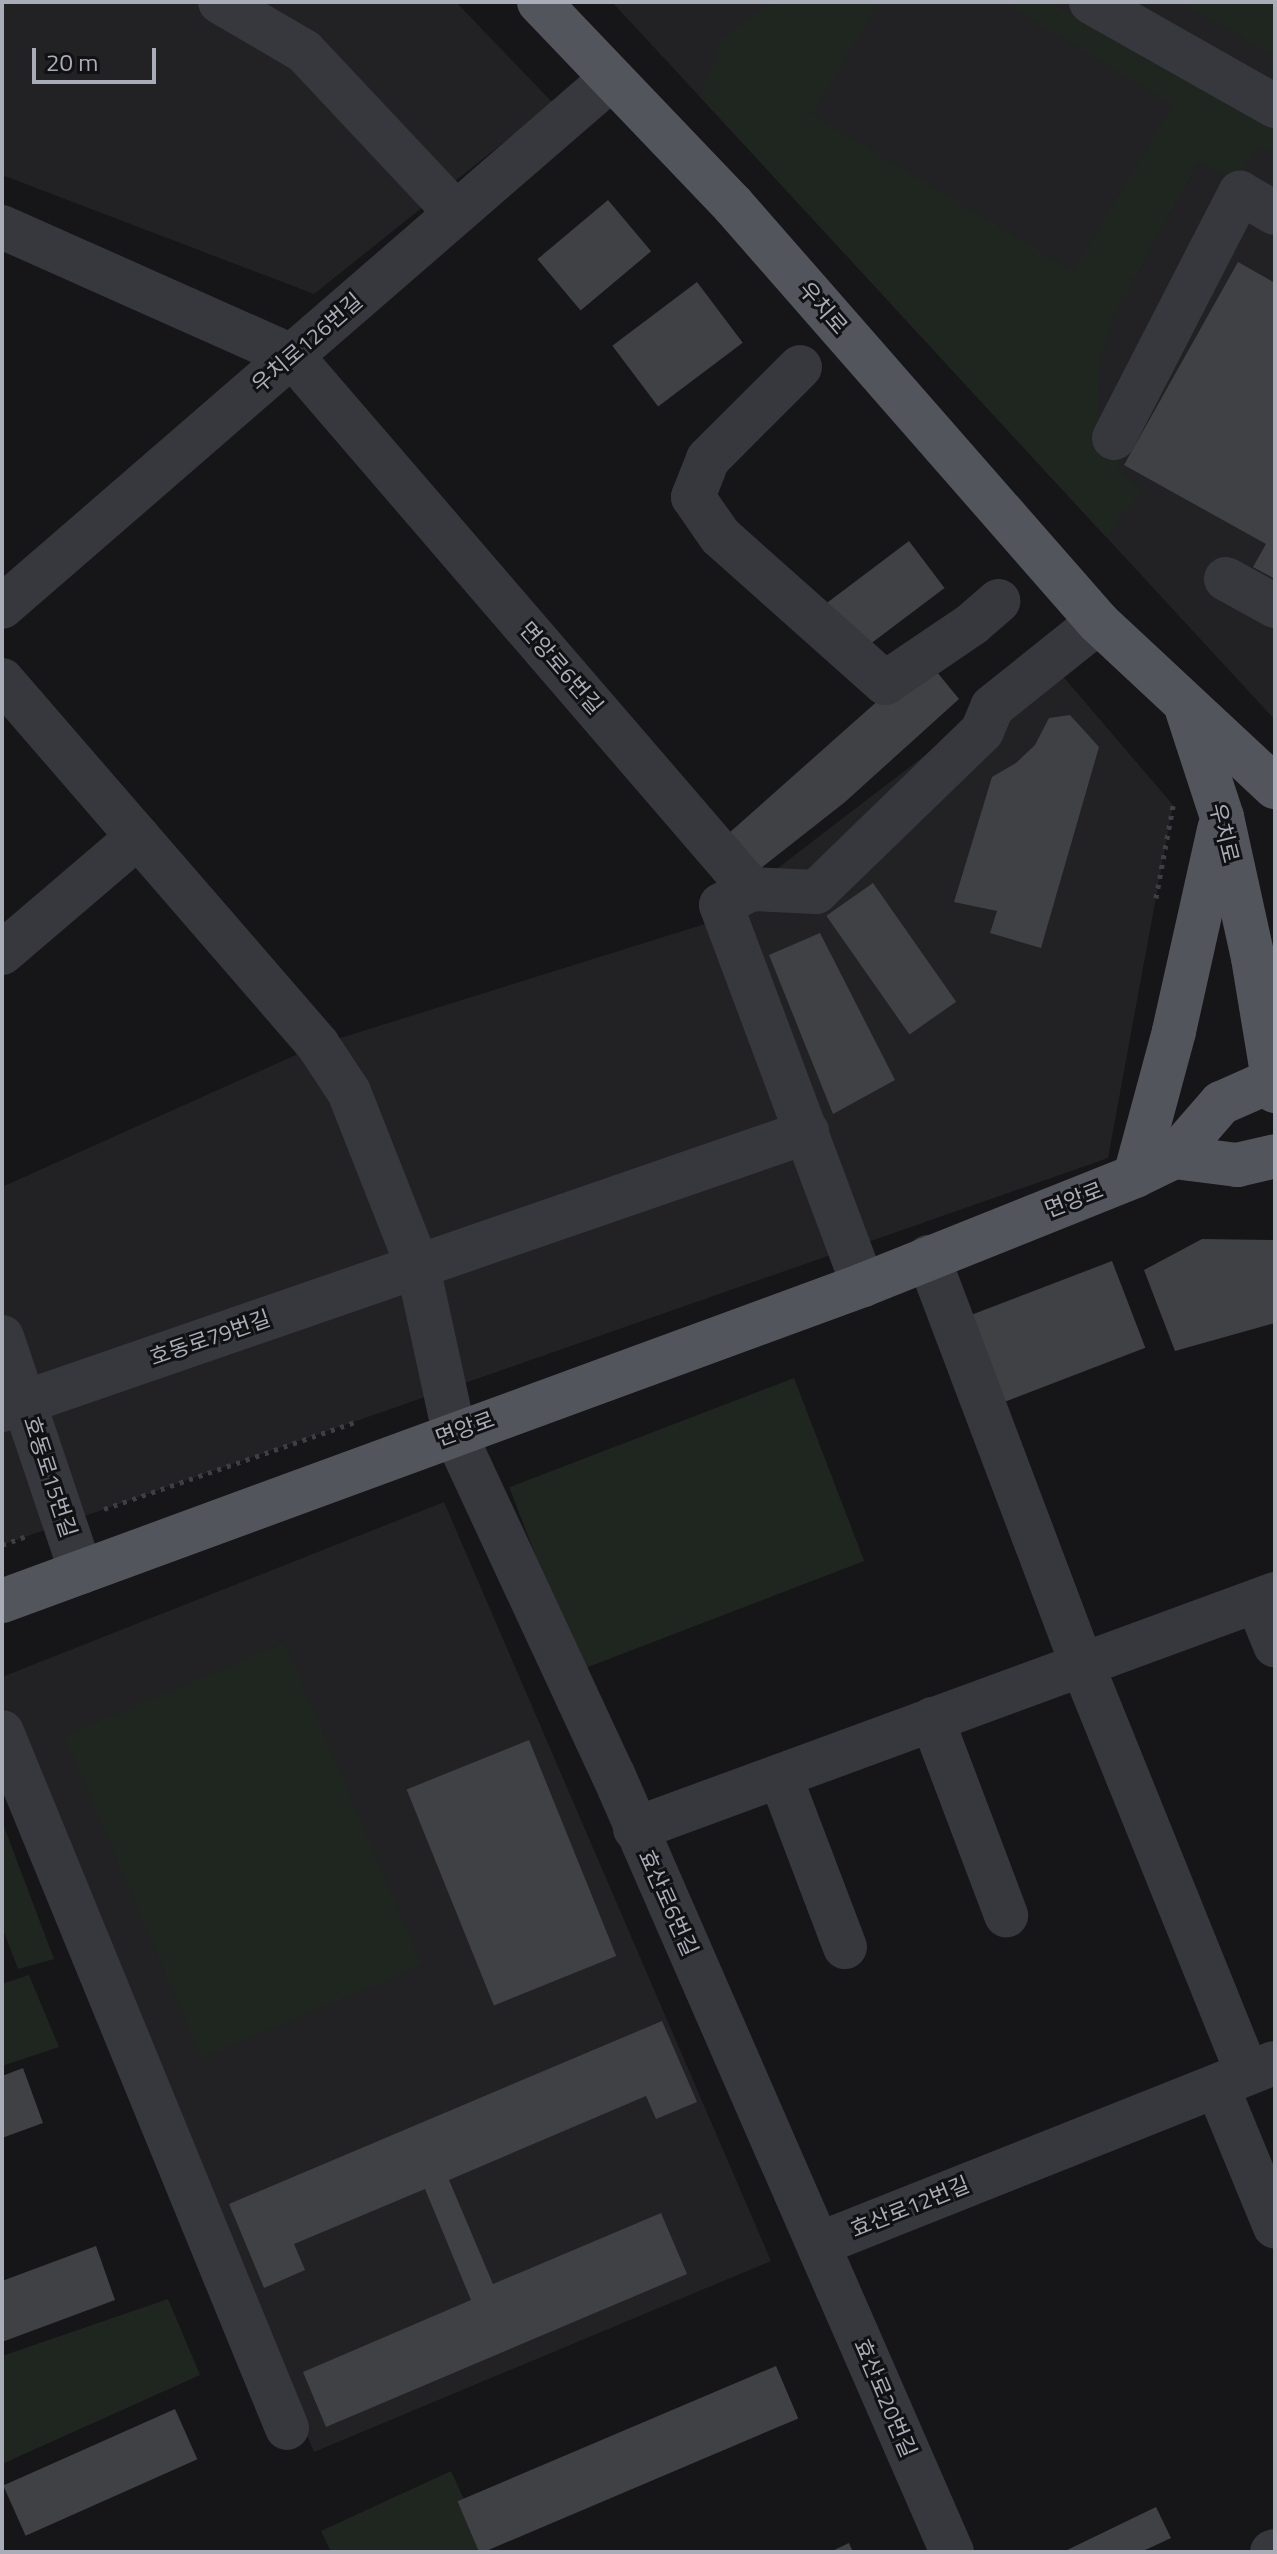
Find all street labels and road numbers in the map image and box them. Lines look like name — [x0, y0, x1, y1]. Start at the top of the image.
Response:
street label: 우치로 — [793, 276, 853, 340]
street label: 우치로126번길 — [246, 288, 368, 398]
street label: 면앙로6번길 — [514, 617, 608, 719]
street label: 우치로 — [1204, 800, 1244, 866]
street label: 면앙로 — [1041, 1177, 1107, 1223]
street label: 호동로79번길 — [146, 1305, 274, 1371]
street label: 면앙로 — [432, 1406, 498, 1452]
street label: 호동로15번길 — [18, 1413, 82, 1541]
street label: 효산로6번길 — [633, 1846, 703, 1960]
street label: 효산로12번길 — [847, 2171, 973, 2243]
street label: 효산로20번길 — [848, 2335, 922, 2461]

